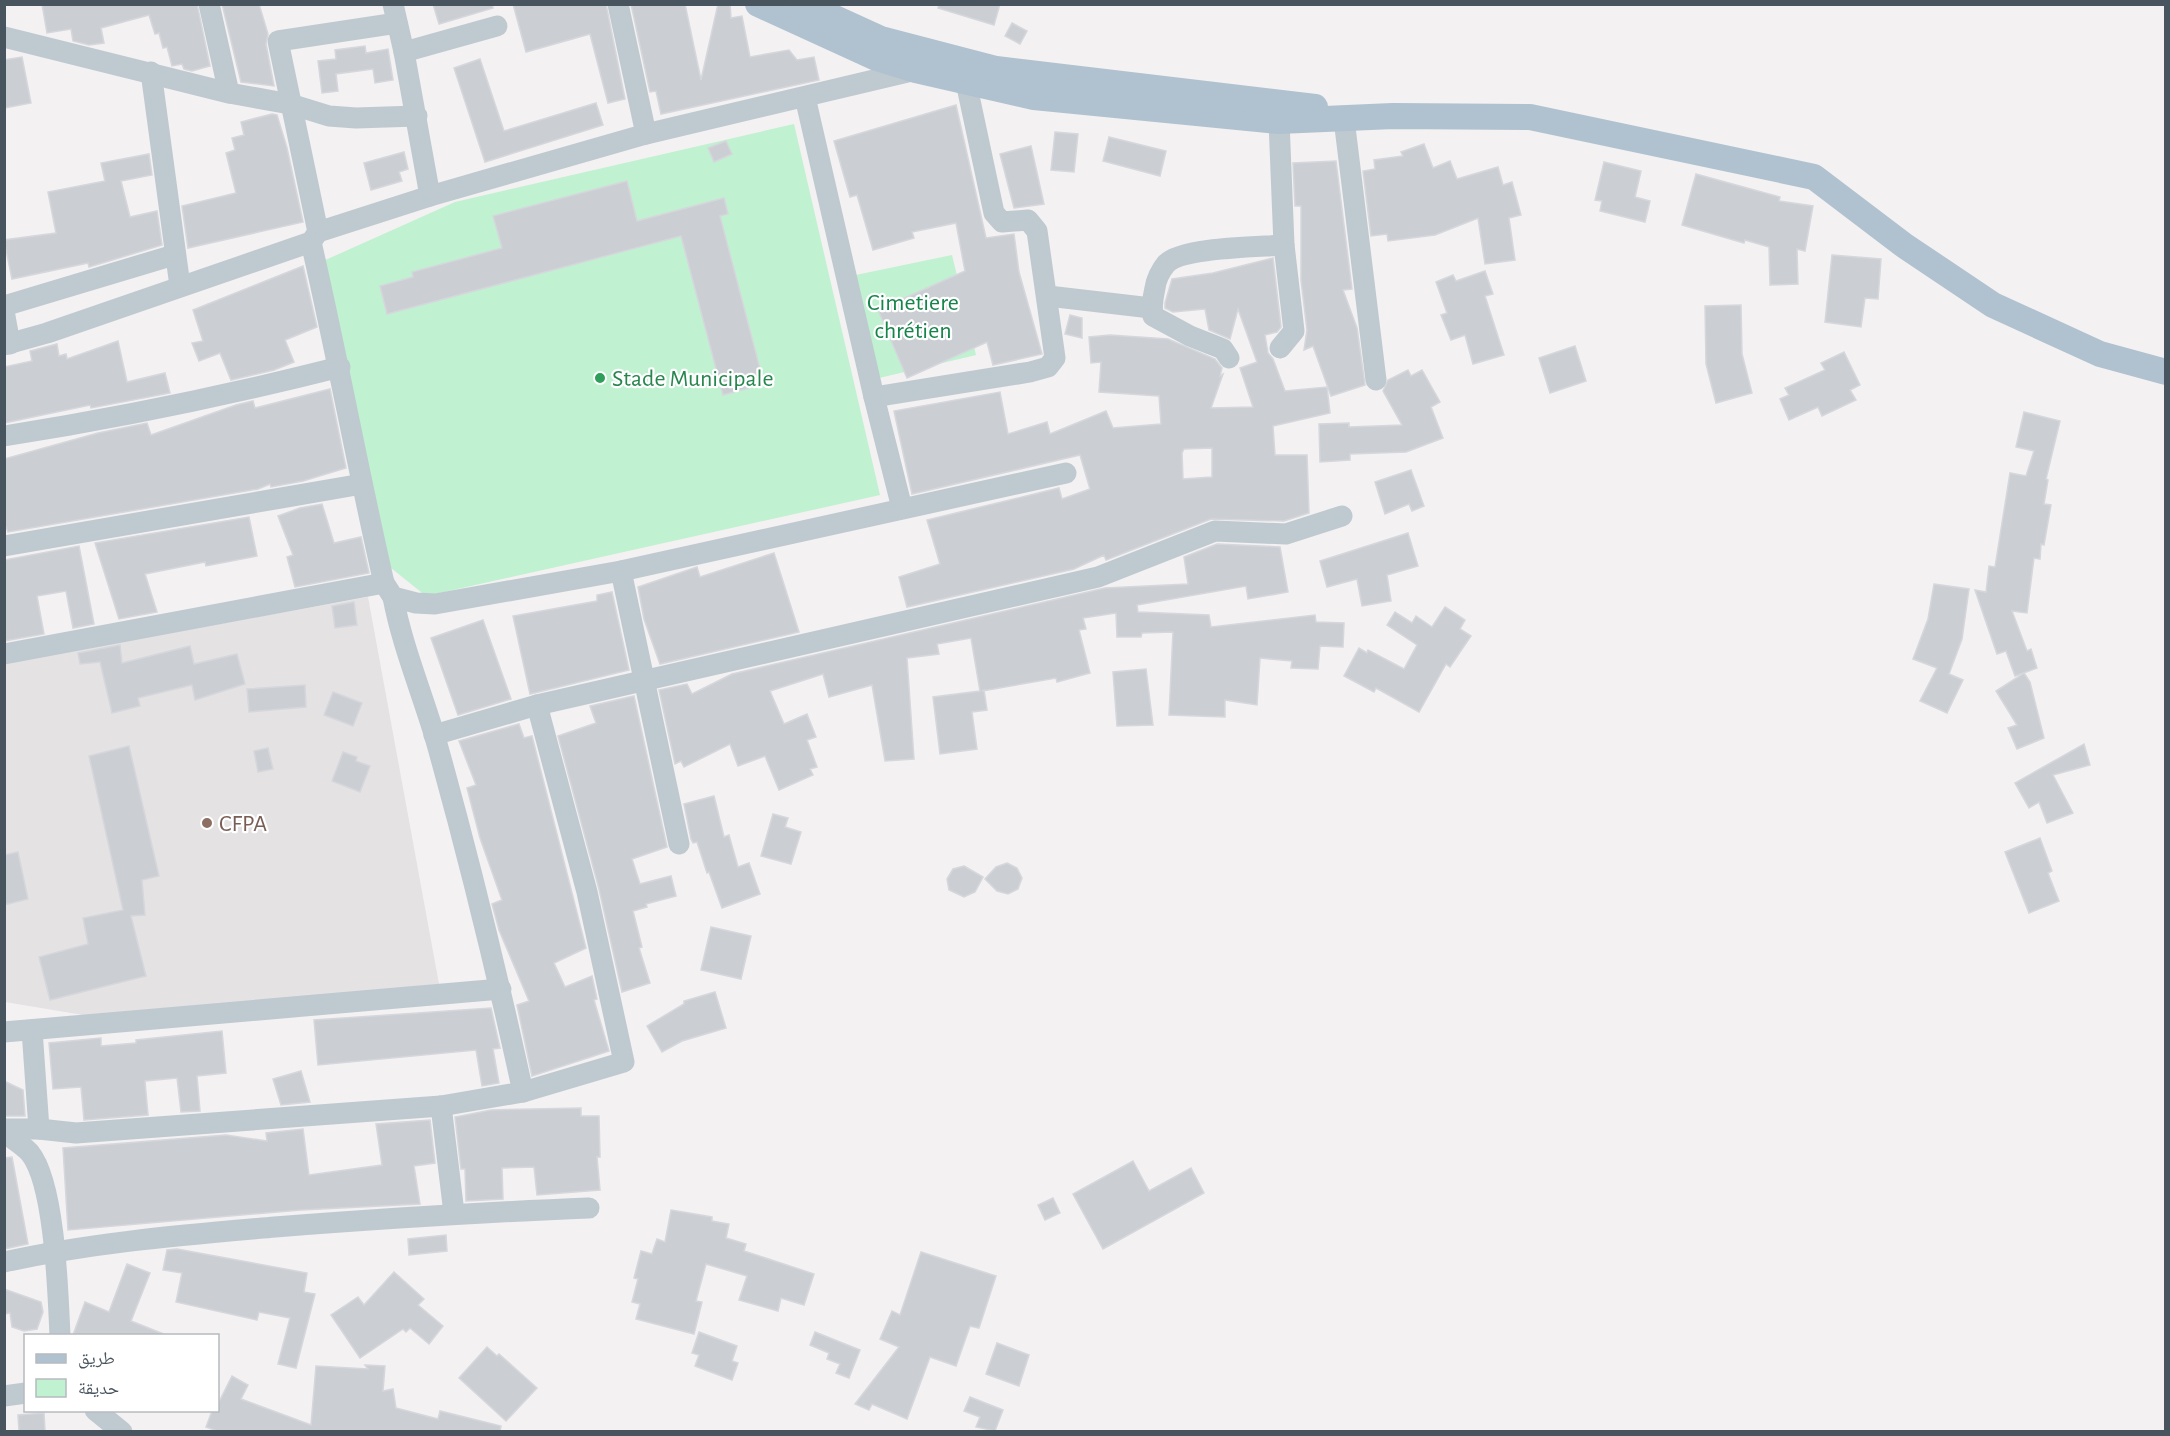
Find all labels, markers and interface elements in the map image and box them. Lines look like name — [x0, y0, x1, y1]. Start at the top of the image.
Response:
park label: Cimetiere chrétien — [867, 291, 959, 343]
place label: Stade Municipale — [612, 367, 774, 391]
marker: Stade Municipale — [593, 371, 607, 385]
place label: CFPA — [219, 812, 267, 836]
marker: CFPA — [200, 816, 214, 830]
legend — [24, 1334, 219, 1412]
text: طريق — [78, 1350, 115, 1369]
text: حديقة — [78, 1380, 119, 1398]

